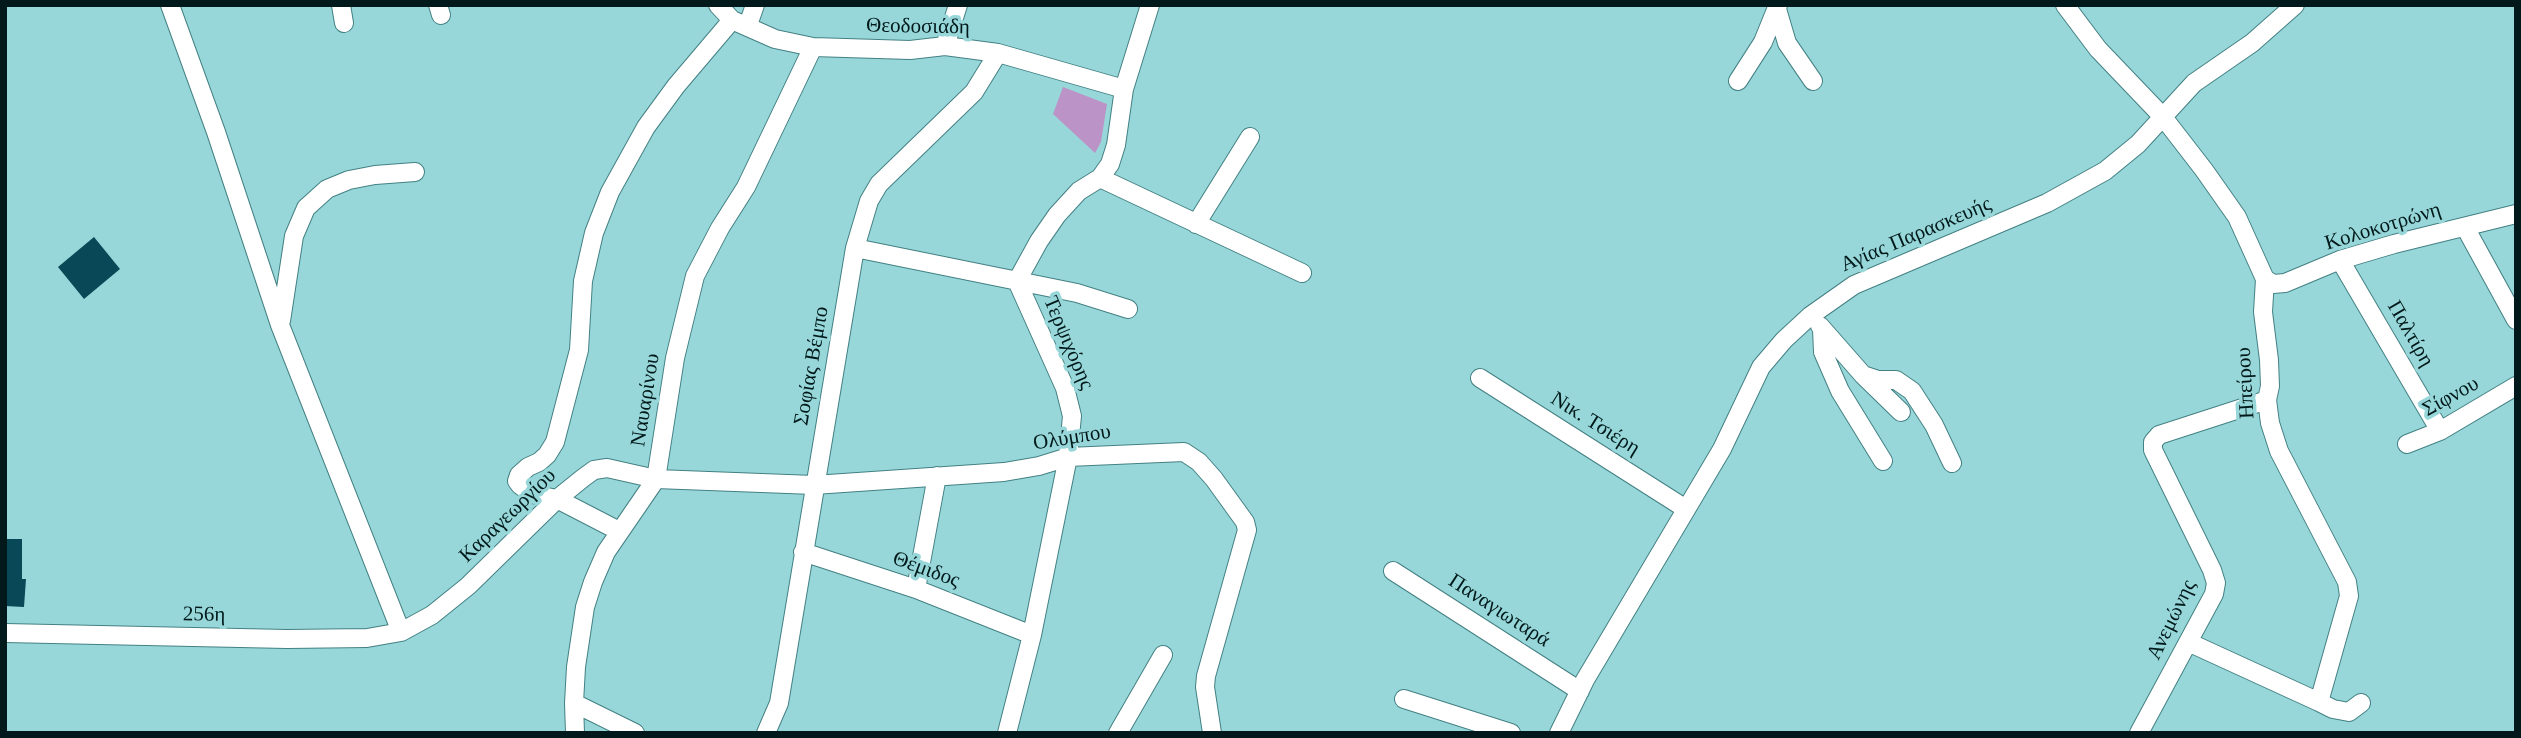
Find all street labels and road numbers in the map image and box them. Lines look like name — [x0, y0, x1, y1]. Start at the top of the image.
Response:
street label: Θεοδοσιάδη — [866, 13, 970, 41]
street label: Αγίας Παρασκευής — [1837, 192, 1995, 278]
street label: Κολοκοτρώνη — [2322, 197, 2444, 257]
street label: Τερψιχόρης — [1037, 293, 1099, 393]
street label: Παλτίρη — [2381, 297, 2439, 371]
street label: Σοφίας Βέμπο — [789, 305, 835, 427]
street label: Ηπείρου — [2232, 347, 2260, 419]
street label: Ναυαρίνου — [626, 352, 666, 448]
street label: Σίφνου — [2418, 371, 2484, 423]
street label: Νικ. Τσιέρη — [1546, 387, 1644, 461]
street label: Ολύμπου — [1031, 419, 1113, 457]
street label: Καραγεωργίου — [454, 464, 562, 568]
street label: Θέμιδος — [889, 546, 963, 594]
street label: Παναγιωταρά — [1443, 569, 1555, 653]
street label: Ανεμώνης — [2142, 576, 2202, 664]
street label: 256η — [183, 602, 225, 628]

